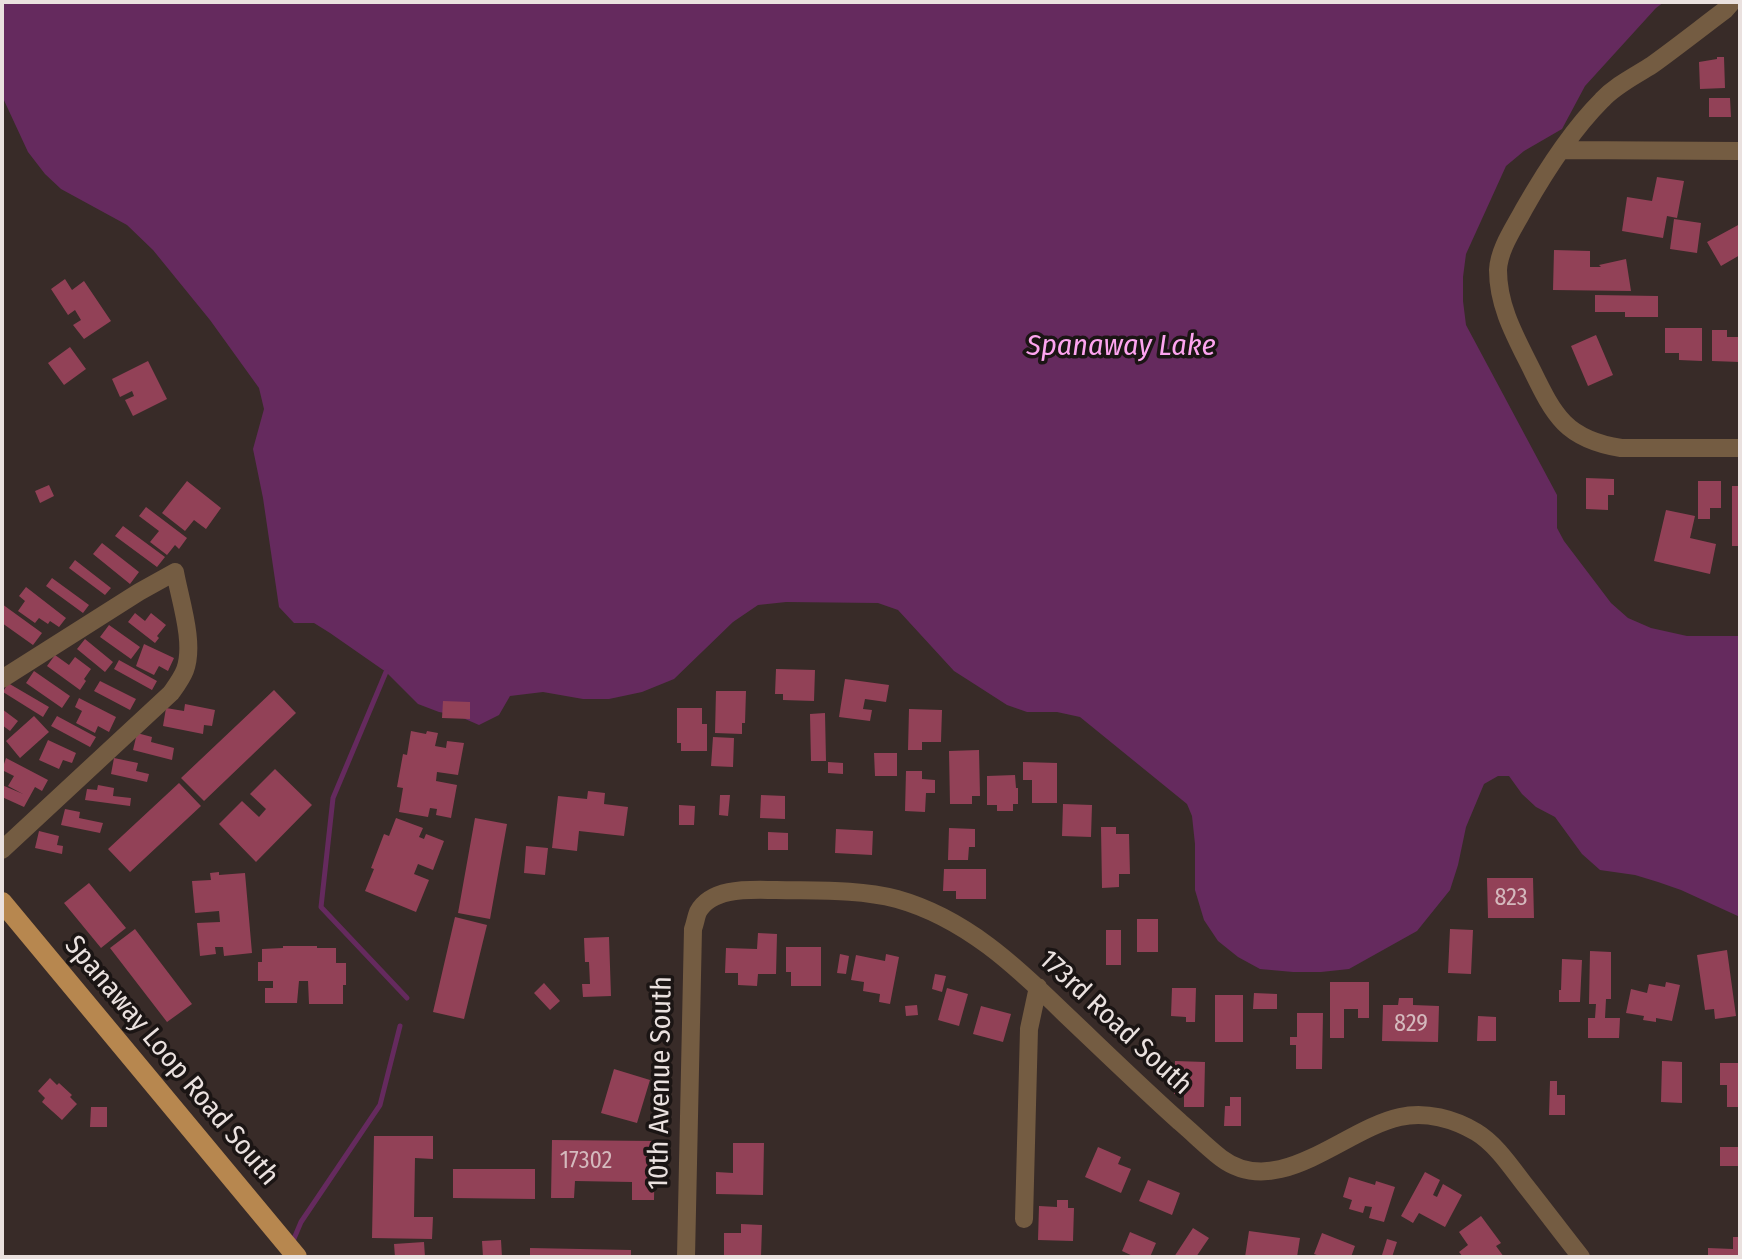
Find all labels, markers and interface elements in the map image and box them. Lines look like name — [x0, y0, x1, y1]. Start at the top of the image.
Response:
water label: Spanaway Lake — [1026, 329, 1216, 365]
house number: 823 — [1494, 884, 1528, 912]
street label: Spanaway Loop Road South — [57, 929, 285, 1193]
street label: 173rd Road South — [1031, 944, 1199, 1102]
street label: 10th Avenue South — [642, 976, 680, 1190]
house number: 829 — [1394, 1010, 1428, 1038]
house number: 17302 — [560, 1147, 612, 1175]

